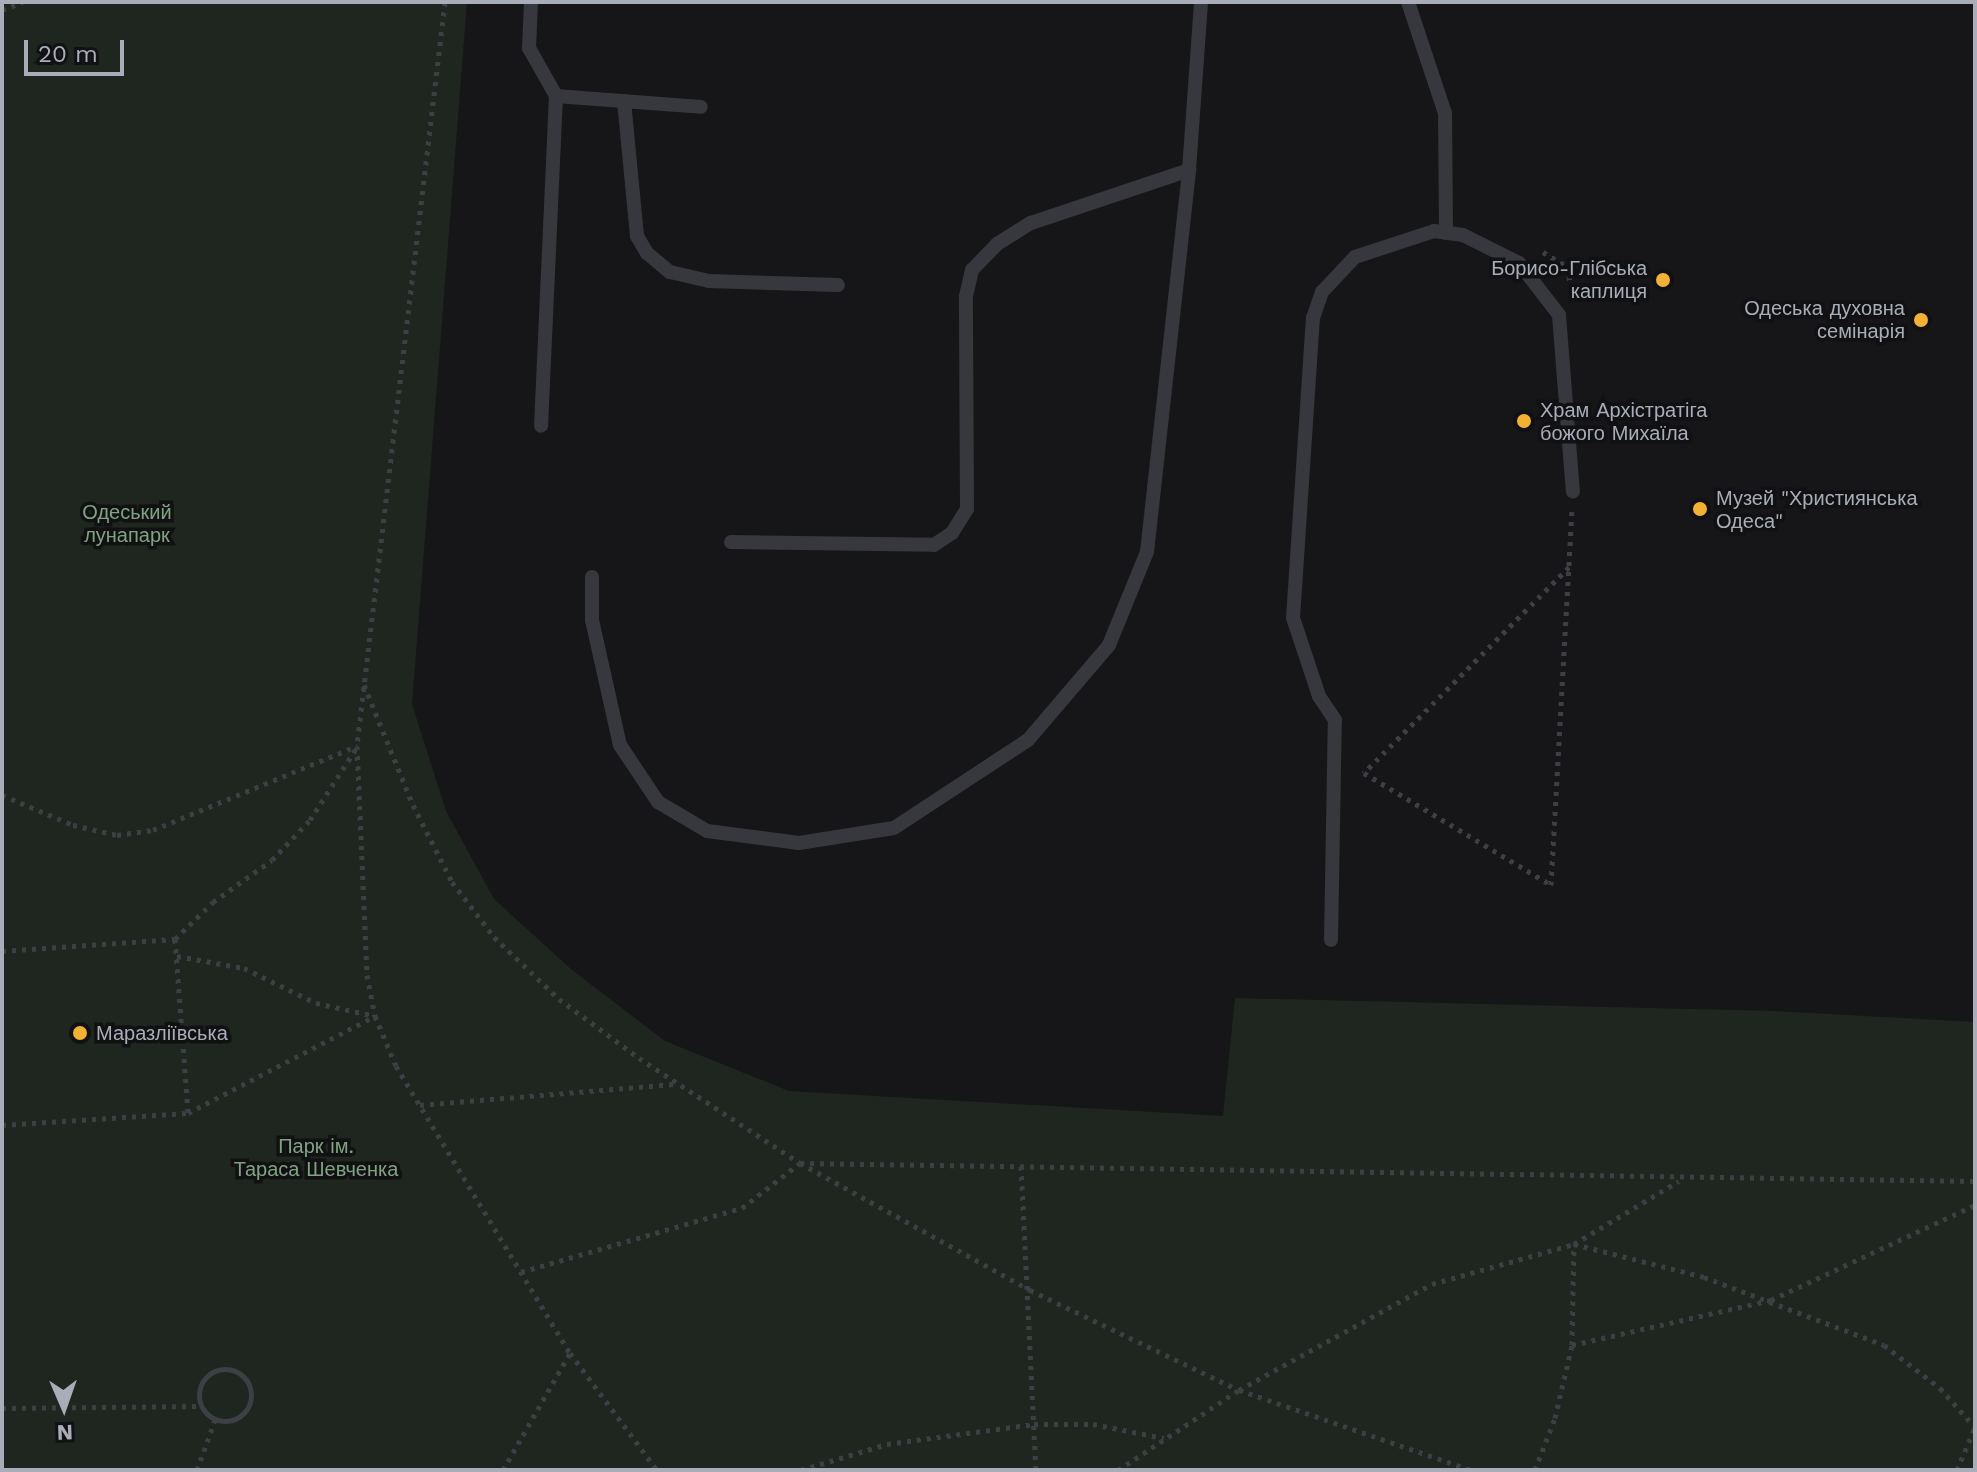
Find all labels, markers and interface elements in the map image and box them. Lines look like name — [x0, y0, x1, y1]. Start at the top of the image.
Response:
scale bar — [28, 24, 128, 74]
text: 20 m — [38, 40, 98, 68]
place label: Борисо-Глібська каплиця — [1491, 256, 1647, 303]
marker: Борисо-Глібська каплиця — [1654, 271, 1672, 289]
place label: Одеська духовна семінарія — [1744, 296, 1905, 343]
marker: Одеська духовна семінарія — [1912, 311, 1930, 329]
place label: Храм Архістратіга божого Михаїла — [1540, 398, 1707, 445]
marker: Храм Архістратіга божого Михаїла — [1515, 412, 1533, 430]
place label: Музей "Християнська Одеса" — [1716, 486, 1918, 533]
park label: Одеський лунапарк — [82, 500, 172, 547]
marker: Музей "Християнська Одеса" — [1691, 500, 1709, 518]
place label: Маразліївська — [96, 1021, 228, 1045]
marker: Маразліївська — [71, 1024, 89, 1042]
park label: Парк ім. Тараса Шевченка — [234, 1134, 398, 1181]
north arrow — [24, 1368, 104, 1448]
text: N — [56, 1420, 73, 1445]

